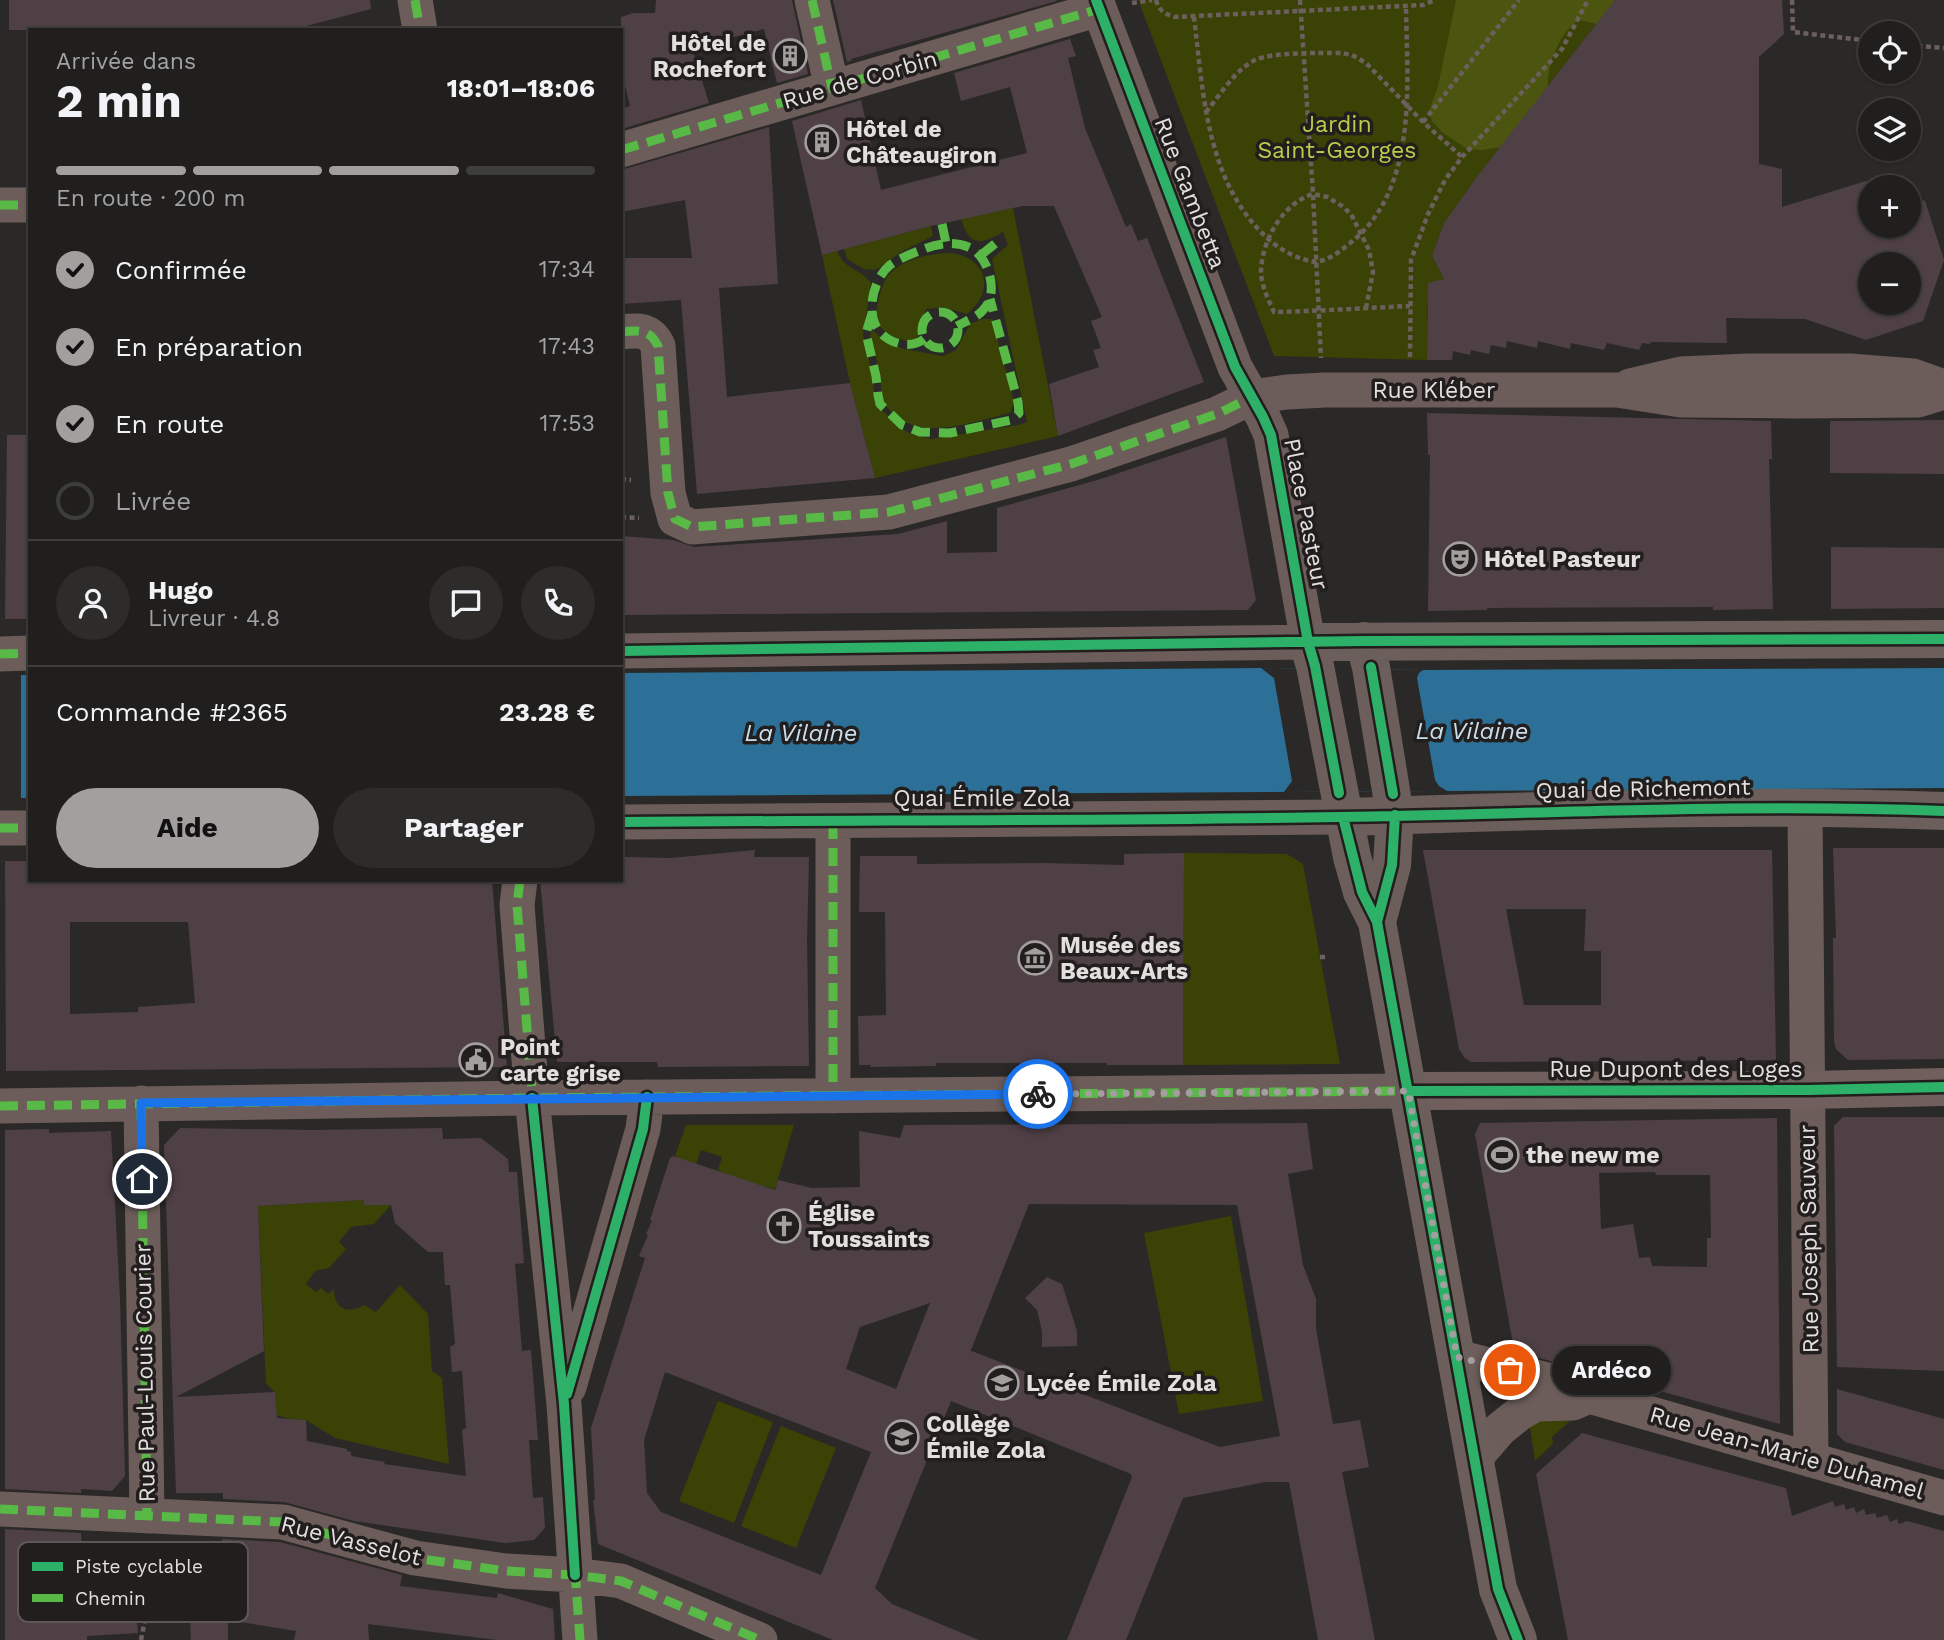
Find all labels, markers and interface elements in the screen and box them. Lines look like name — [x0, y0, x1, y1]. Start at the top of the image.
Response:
map controls — [1858, 21, 1921, 315]
button: locate — [1858, 21, 1921, 84]
place label: Hôtel de Rochefort — [653, 30, 766, 83]
building icon: Hôtel de Rochefort — [771, 37, 809, 75]
street label: Rue de Corbin — [780, 45, 940, 115]
text: Arrivée dans — [56, 48, 196, 75]
text: 18:01–18:06 — [447, 73, 595, 103]
text: 2 min — [56, 74, 182, 128]
button: layers — [1858, 98, 1921, 161]
park label: Jardin Saint-Georges — [1258, 111, 1416, 164]
street label: Rue Gambetta — [1149, 113, 1231, 273]
place label: Hôtel de Châteaugiron — [846, 116, 997, 169]
building icon: Hôtel de Châteaugiron — [803, 123, 841, 161]
button: + — [1858, 175, 1921, 238]
text: En route · 200 m — [56, 185, 245, 212]
icon: check — [56, 251, 94, 289]
button: − — [1858, 252, 1921, 315]
text: Confirmée — [115, 255, 247, 285]
text: 17:34 — [539, 256, 595, 283]
icon: check — [56, 328, 94, 366]
text: En préparation — [115, 332, 303, 362]
text: 17:43 — [539, 333, 595, 360]
street label: Rue Kléber — [1373, 377, 1495, 404]
icon: check — [56, 405, 94, 443]
text: En route — [115, 409, 224, 439]
text: 17:53 — [540, 410, 595, 437]
street label: Place Pasteur — [1278, 436, 1334, 592]
text: Livrée — [115, 486, 191, 516]
theatre icon: Hôtel Pasteur — [1441, 540, 1479, 578]
place label: Hôtel Pasteur — [1484, 546, 1640, 573]
button: person — [56, 566, 130, 640]
button: chat — [429, 566, 503, 640]
button: phone — [521, 566, 595, 640]
text: Hugo — [148, 575, 213, 605]
text: Livreur · 4.8 — [148, 605, 280, 632]
text: Commande #2365 — [56, 697, 288, 727]
text: 23.28 € — [499, 697, 595, 727]
water label: La Vilaine — [1416, 717, 1528, 745]
water label: La Vilaine — [745, 719, 857, 747]
street label: Quai de Richemont — [1535, 774, 1751, 804]
street label: Quai Émile Zola — [893, 785, 1071, 812]
button: Aide — [56, 788, 319, 868]
button: Partager — [333, 788, 595, 868]
place label: Musée des Beaux-Arts — [1060, 932, 1188, 985]
museum icon: Musée des Beaux-Arts — [1016, 939, 1054, 977]
place label: Point carte grise — [500, 1034, 621, 1087]
public building icon: Point carte grise — [457, 1041, 495, 1079]
street label: Rue Dupont des Loges — [1549, 1056, 1803, 1083]
courier — [1003, 1059, 1073, 1129]
icon: bike — [1019, 1075, 1057, 1113]
street label: Rue Joseph Sauveur — [1794, 1124, 1824, 1354]
sports icon: the new me — [1483, 1136, 1521, 1174]
place label: the new me — [1526, 1142, 1660, 1169]
pin — [112, 1149, 172, 1209]
icon: home — [123, 1160, 161, 1198]
place label: Église Toussaints — [808, 1200, 930, 1253]
church icon: Église Toussaints — [765, 1207, 803, 1245]
street label: Rue Paul-Louis Courier — [129, 1243, 161, 1503]
pin — [1480, 1340, 1540, 1400]
callout: Ardéco — [1552, 1346, 1671, 1394]
icon: bag — [1491, 1351, 1529, 1389]
text: Ardéco — [1572, 1357, 1651, 1384]
school or university icon: Lycée Émile Zola — [983, 1364, 1021, 1402]
place label: Lycée Émile Zola — [1026, 1370, 1217, 1397]
street label: Rue Jean-Marie Duhamel — [1647, 1401, 1927, 1505]
place label: Collège Émile Zola — [926, 1411, 1046, 1464]
school or university icon: Collège Émile Zola — [883, 1418, 921, 1456]
street label: Rue Vasselot — [278, 1510, 424, 1572]
legend — [18, 1542, 248, 1622]
text: Piste cyclable — [75, 1555, 203, 1578]
text: Chemin — [75, 1587, 146, 1610]

